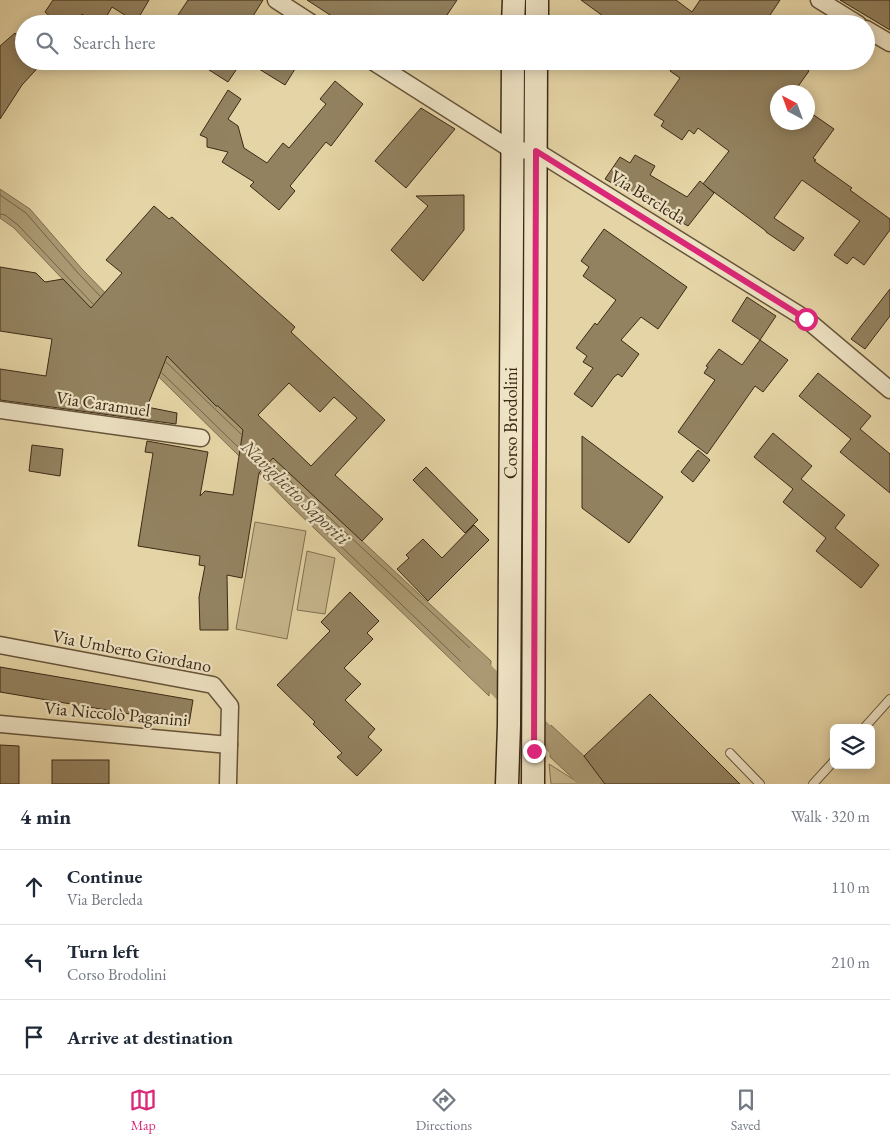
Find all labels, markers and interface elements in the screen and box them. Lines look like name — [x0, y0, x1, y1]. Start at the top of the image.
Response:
search box — [15, 15, 875, 70]
icon: search — [33, 29, 61, 57]
text: Search here — [73, 30, 155, 55]
north arrow — [770, 85, 815, 130]
street label: Via Bercleda — [606, 164, 691, 229]
route start — [795, 308, 818, 331]
street label: Corso Brodolini — [499, 366, 522, 479]
street label: Via Caramuel — [54, 386, 152, 421]
water label: Naviglietto Saporiti — [235, 434, 356, 551]
street label: Via Umberto Giordano — [50, 624, 214, 677]
street label: Via Niccolò Paganini — [43, 696, 189, 731]
map controls — [830, 724, 875, 769]
button: layers — [830, 724, 875, 769]
route end — [523, 740, 546, 763]
text: 4 min — [20, 803, 71, 830]
text: Walk · 320 m — [791, 806, 870, 827]
text: Continue — [67, 864, 142, 889]
icon: ahead — [20, 873, 48, 901]
text: 110 m — [831, 877, 870, 898]
text: Via Bercleda — [67, 889, 143, 910]
text: Turn left — [67, 939, 139, 964]
icon: left — [20, 948, 48, 976]
text: 210 m — [831, 952, 870, 973]
text: Corso Brodolini — [67, 964, 166, 985]
icon: arrive — [20, 1023, 48, 1051]
text: Arrive at destination — [67, 1025, 233, 1050]
tab: Map — [129, 1086, 157, 1134]
tab: Directions — [416, 1086, 472, 1134]
tab: Saved — [731, 1086, 761, 1134]

